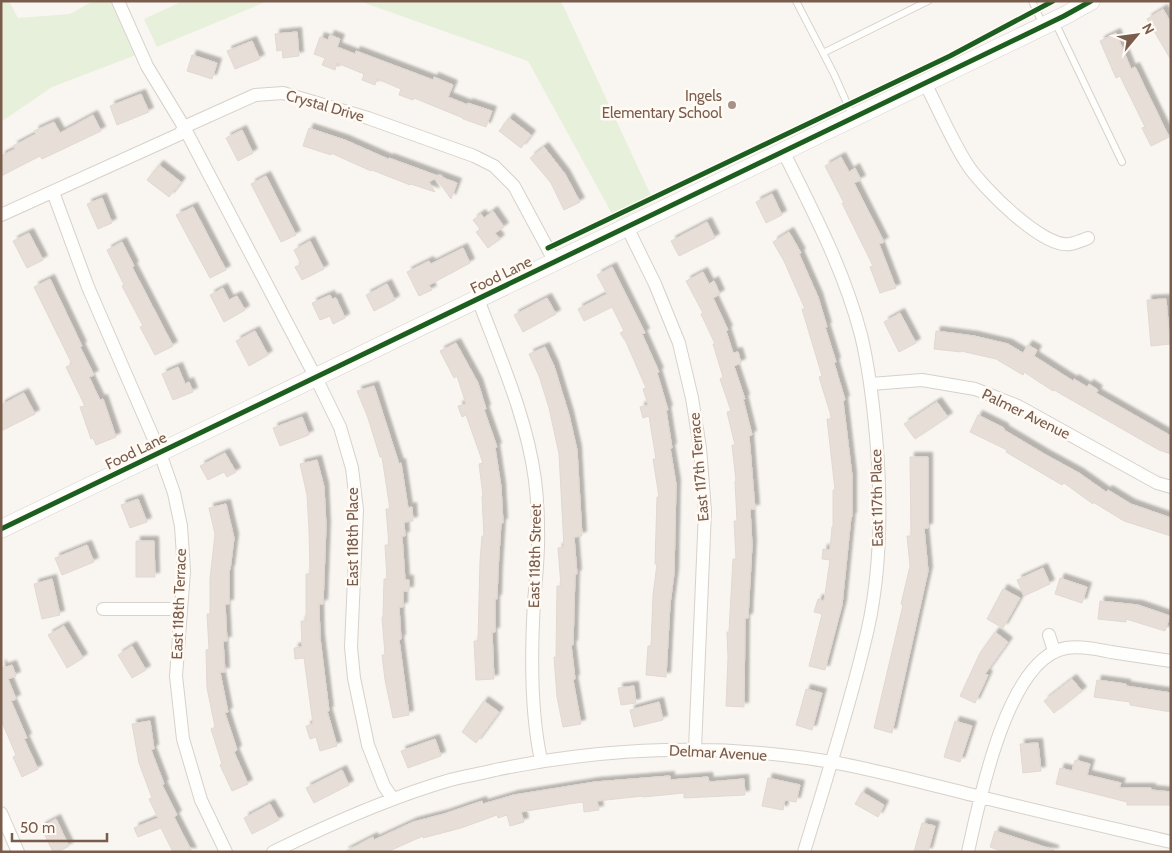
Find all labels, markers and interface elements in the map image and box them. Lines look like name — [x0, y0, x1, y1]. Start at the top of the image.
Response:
north arrow — [1112, 10, 1162, 60]
text: N — [1138, 20, 1159, 37]
street label: Crystal Drive — [284, 86, 366, 126]
place label: Ingels Elementary School — [602, 87, 722, 122]
marker: Ingels Elementary School — [726, 99, 738, 111]
street label: Food Lane — [467, 252, 535, 298]
street label: Palmer Avenue — [979, 385, 1073, 443]
street label: East 117th Terrace — [685, 411, 713, 522]
street label: Food Lane — [102, 428, 170, 474]
street label: East 117th Place — [867, 449, 887, 547]
street label: East 118th Place — [344, 487, 362, 587]
street label: East 118th Street — [525, 504, 545, 608]
street label: East 118th Terrace — [168, 548, 190, 660]
street label: Delmar Avenue — [669, 741, 768, 765]
scale bar — [12, 810, 108, 842]
text: 50 m — [20, 819, 55, 837]

